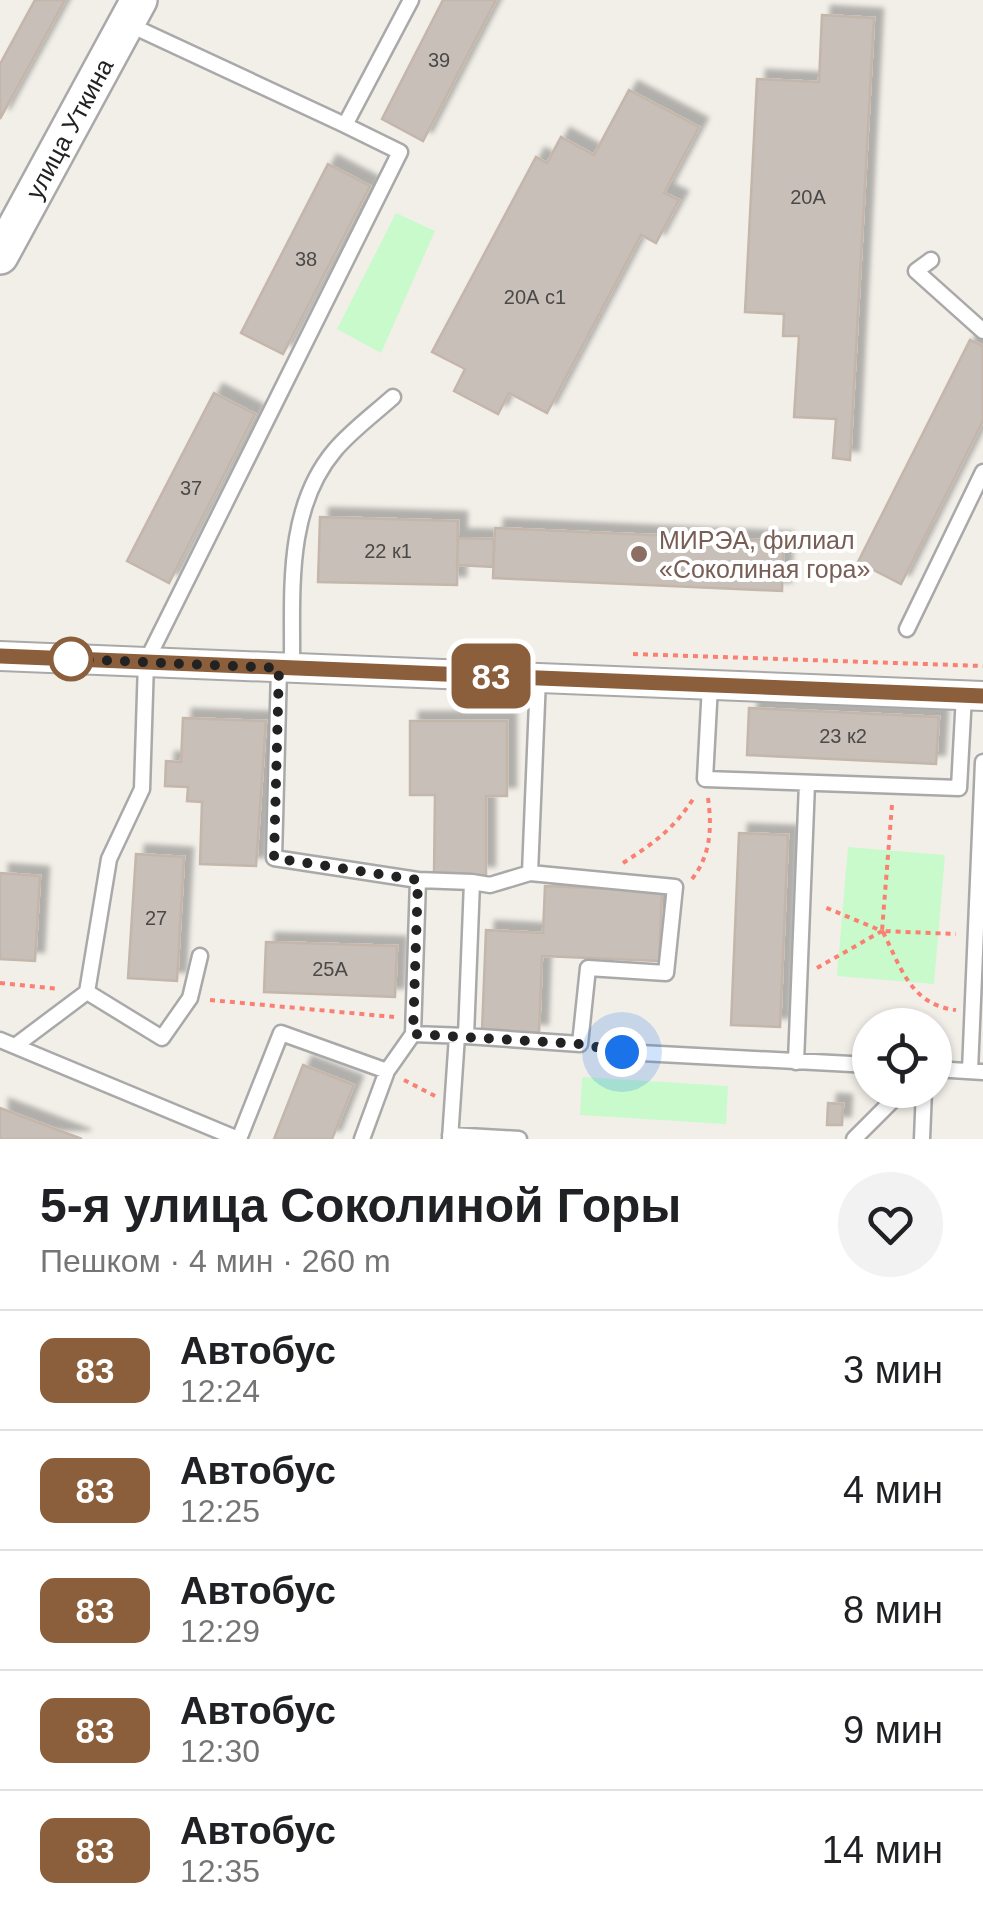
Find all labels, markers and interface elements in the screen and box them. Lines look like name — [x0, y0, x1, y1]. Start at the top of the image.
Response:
house number: 39 — [428, 49, 450, 71]
street label: улица Уткина — [20, 53, 119, 204]
house number: 20А — [790, 186, 826, 208]
house number: 38 — [295, 248, 317, 270]
house number: 20А с1 — [504, 286, 566, 308]
house number: 37 — [180, 477, 202, 499]
place label: МИРЭА, филиал «Соколиная гора» — [659, 526, 870, 583]
house number: 22 к1 — [364, 540, 412, 562]
marker: МИРЭА, филиал «Соколиная гора» — [628, 543, 650, 565]
unlabelled marker — [50, 638, 92, 680]
line badge: 83 — [446, 644, 536, 708]
text: 83 — [472, 657, 510, 696]
house number: 23 к2 — [819, 725, 867, 747]
house number: 27 — [145, 907, 167, 929]
house number: 25А — [312, 958, 348, 980]
map controls — [852, 1008, 952, 1108]
button: locate — [852, 1008, 952, 1108]
your location — [597, 1027, 647, 1077]
button: heart — [838, 1172, 943, 1277]
text: 5-я улица Соколиной Горы — [40, 1179, 681, 1232]
text: Пешком · 4 мин · 260 m — [40, 1243, 391, 1279]
text: Автобус — [180, 1330, 336, 1372]
text: 3 мин — [843, 1349, 943, 1391]
text: 83 — [76, 1351, 114, 1390]
text: 12:24 — [180, 1373, 260, 1409]
text: Автобус — [180, 1450, 336, 1492]
text: 4 мин — [843, 1469, 943, 1511]
text: 83 — [76, 1471, 114, 1510]
text: 12:25 — [180, 1493, 260, 1529]
text: Автобус — [180, 1570, 336, 1612]
text: 8 мин — [843, 1589, 943, 1631]
text: 83 — [76, 1591, 114, 1630]
text: 12:29 — [180, 1613, 260, 1649]
text: Автобус — [180, 1690, 336, 1732]
text: 9 мин — [843, 1709, 943, 1751]
text: 83 — [76, 1711, 114, 1750]
text: 12:30 — [180, 1733, 260, 1769]
text: Автобус — [180, 1810, 336, 1852]
text: 14 мин — [822, 1829, 943, 1871]
text: 83 — [76, 1831, 114, 1870]
text: 12:35 — [180, 1853, 260, 1889]

